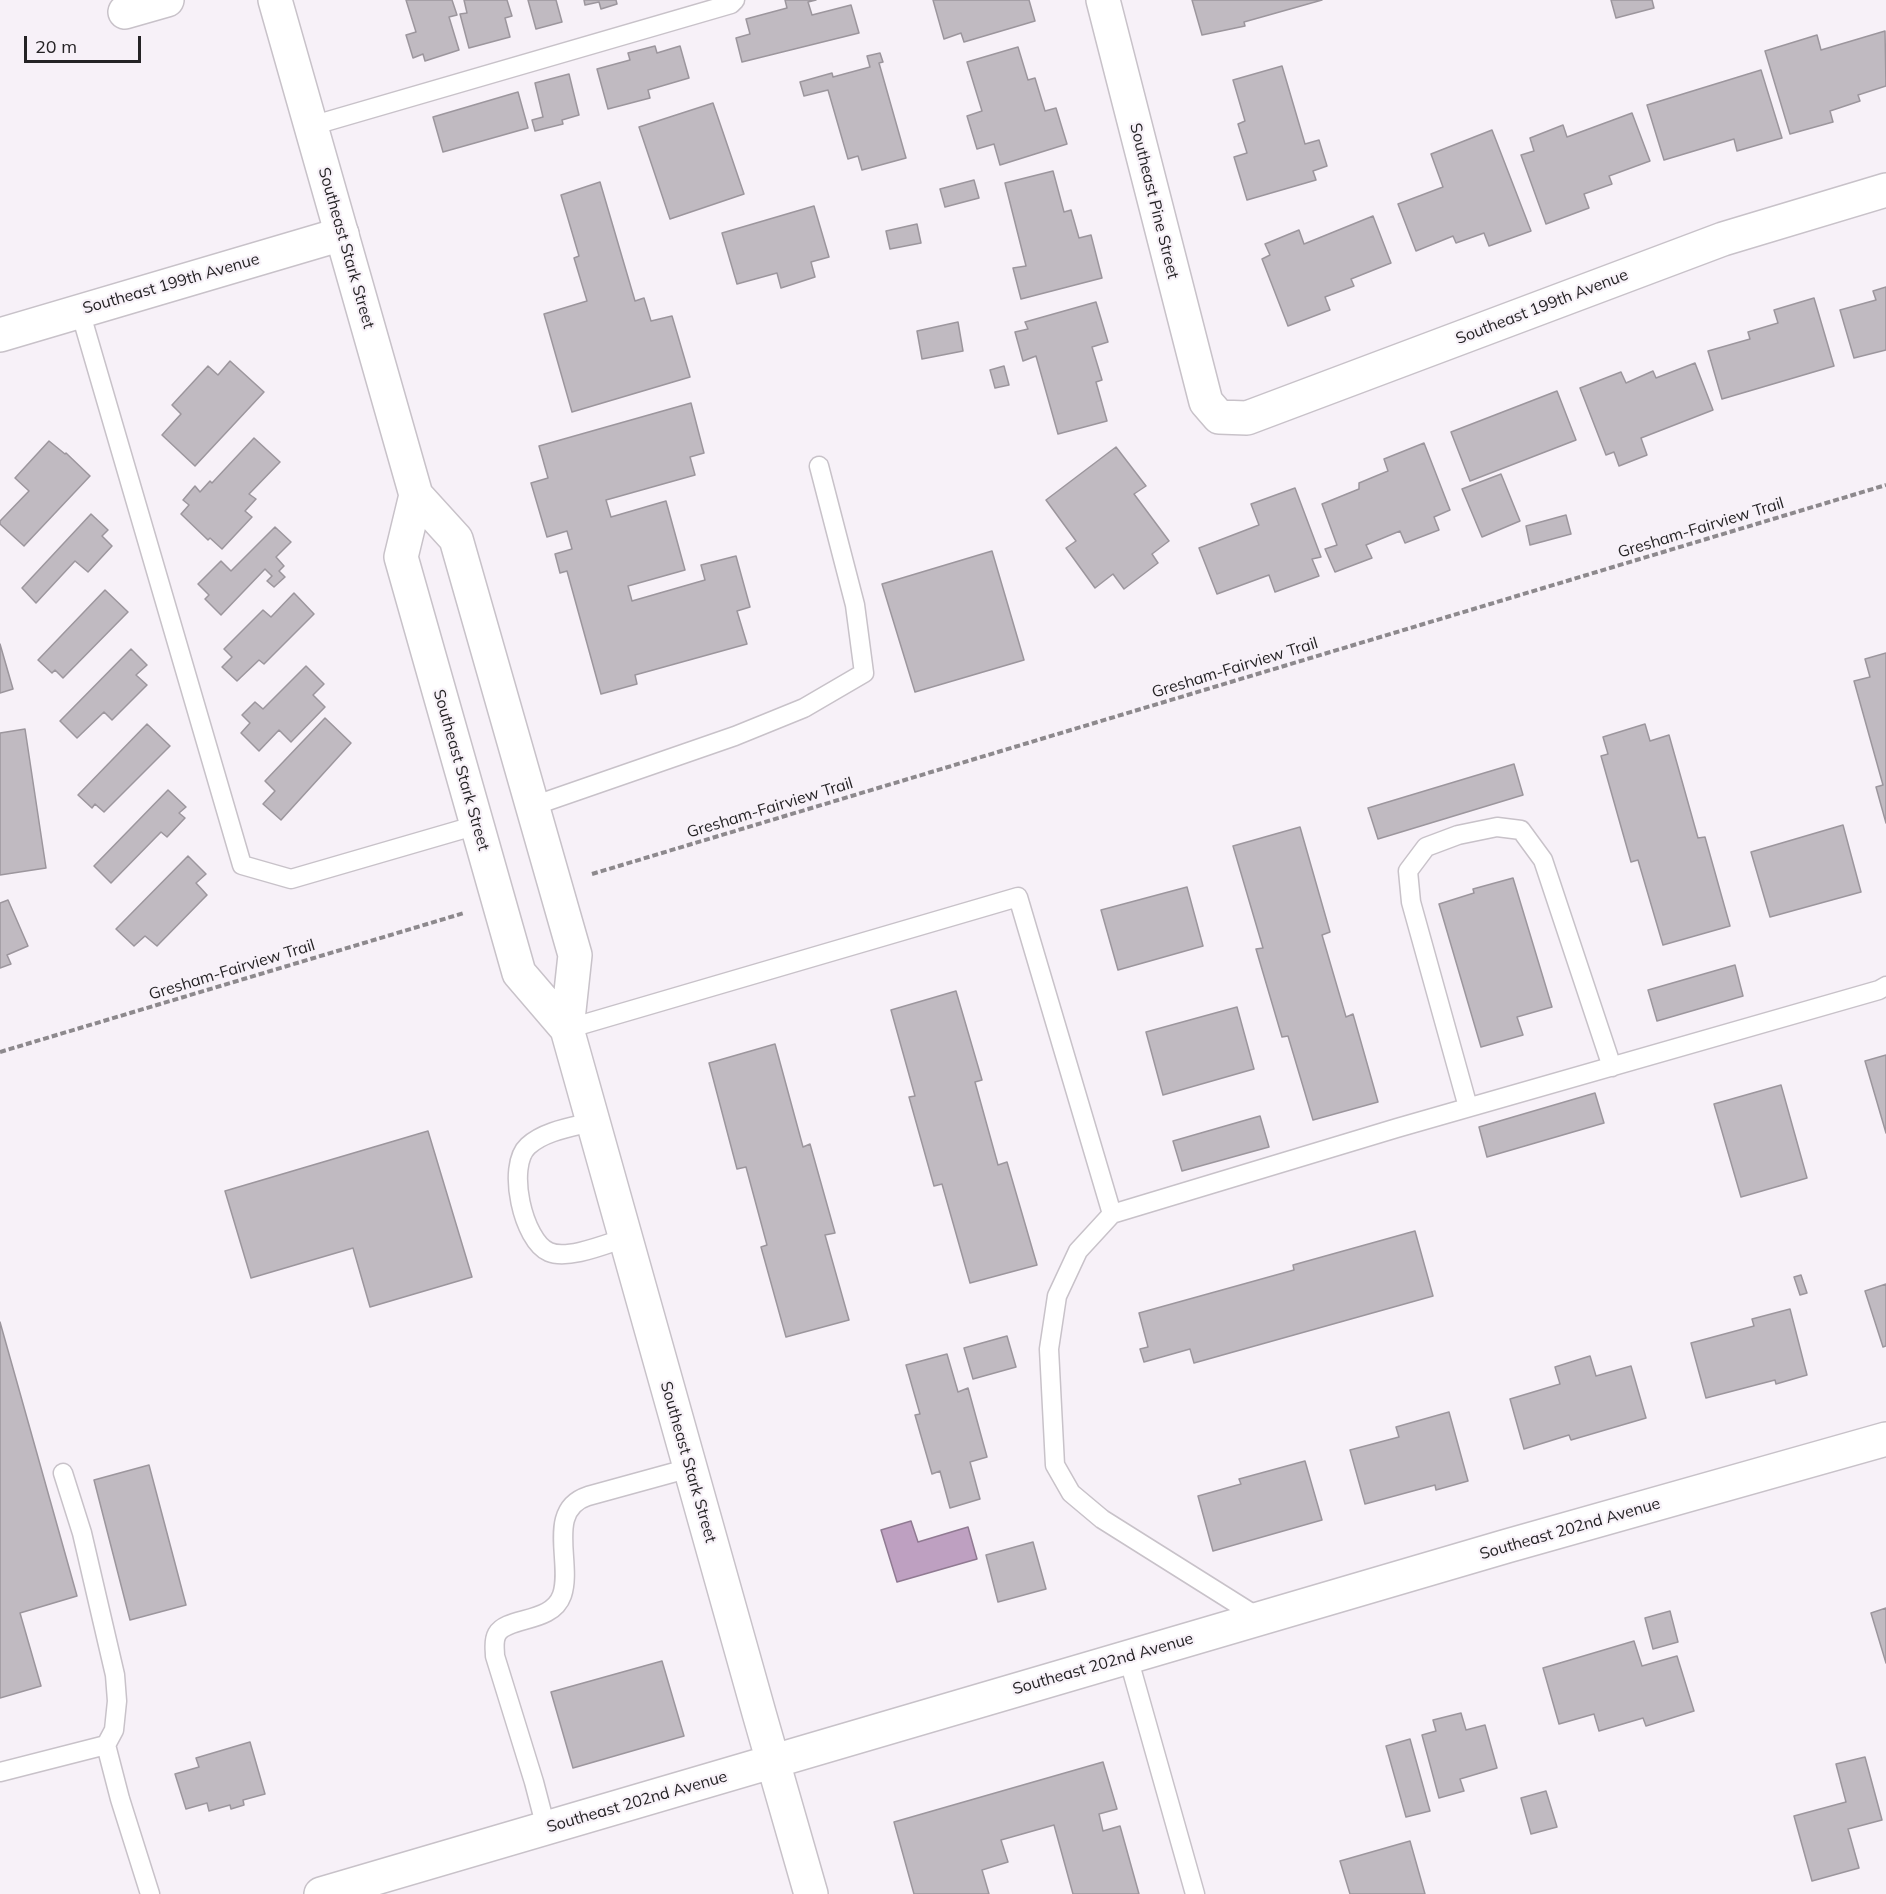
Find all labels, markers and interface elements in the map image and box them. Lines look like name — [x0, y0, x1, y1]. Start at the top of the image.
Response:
scale bar — [27, 24, 144, 62]
text: 20 m — [35, 35, 77, 58]
street label: Southeast Pine Street — [1125, 121, 1183, 281]
street label: Southeast Stark Street — [314, 165, 378, 331]
street label: Southeast 199th Avenue — [80, 250, 262, 318]
street label: Southeast 199th Avenue — [1453, 265, 1631, 349]
street label: Gresham-Fairview Trail — [1616, 494, 1786, 562]
street label: Gresham-Fairview Trail — [1150, 634, 1320, 702]
street label: Southeast Stark Street — [429, 687, 493, 853]
street label: Gresham-Fairview Trail — [685, 774, 855, 842]
street label: Gresham-Fairview Trail — [147, 936, 317, 1004]
street label: Southeast Stark Street — [656, 1379, 720, 1545]
street label: Southeast 202nd Avenue — [1478, 1494, 1662, 1564]
street label: Southeast 202nd Avenue — [1011, 1629, 1195, 1699]
street label: Southeast 202nd Avenue — [545, 1767, 729, 1837]

